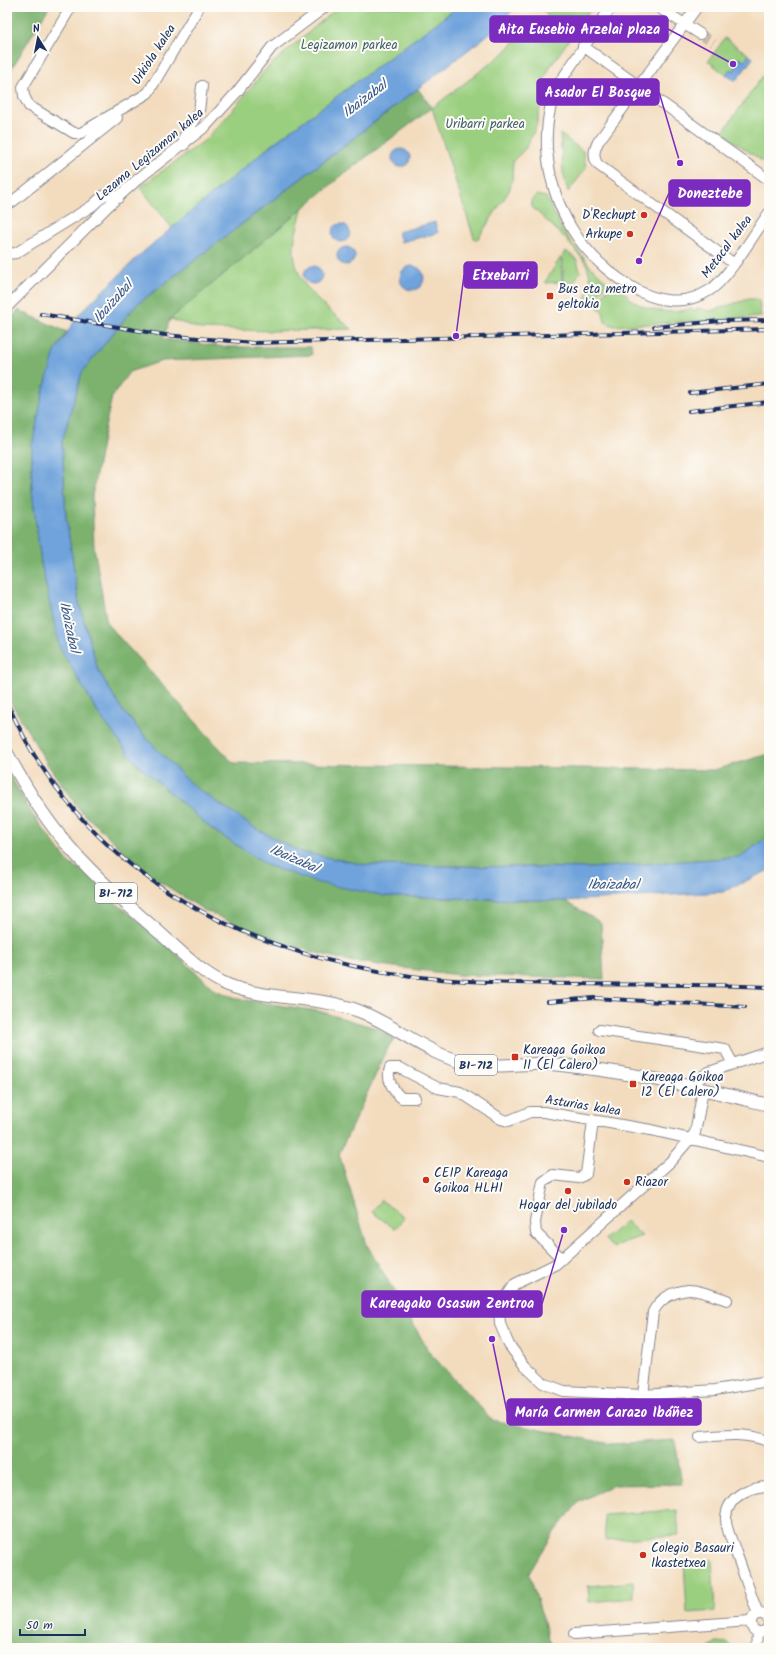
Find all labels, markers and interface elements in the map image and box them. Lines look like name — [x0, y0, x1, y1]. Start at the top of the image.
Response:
callout: Aita Eusebio Arzelai plaza — [490, 16, 668, 42]
north arrow — [18, 18, 58, 58]
text: Aita Eusebio Arzelai plaza — [498, 19, 660, 41]
text: N — [31, 20, 41, 39]
street label: Urkiola kalea — [126, 20, 182, 90]
park label: Legizamon parkea — [300, 35, 398, 56]
water label: Ibaizabal — [338, 73, 394, 123]
callout: Asador El Bosque — [537, 79, 659, 105]
text: Asador El Bosque — [545, 82, 651, 104]
street label: Lezama Legizamon kalea — [91, 103, 209, 207]
park label: Uribarri parkea — [445, 114, 525, 135]
callout: Doneztebe — [669, 180, 750, 206]
text: Doneztebe — [678, 183, 743, 205]
place label: D'Rechupt — [582, 205, 637, 226]
marker: D'Rechupt — [639, 210, 649, 220]
street label: Metacal kalea — [696, 211, 758, 283]
place label: Arkupe — [585, 224, 622, 245]
marker: Arkupe — [625, 229, 635, 239]
callout: Etxebarri — [464, 262, 537, 288]
text: Etxebarri — [473, 265, 530, 287]
water label: Ibaizabal — [88, 274, 140, 329]
place label: Bus eta metro geltokia — [557, 279, 637, 315]
marker: Bus eta metro geltokia — [545, 291, 555, 301]
water label: Ibaizabal — [53, 599, 86, 657]
water label: Ibaizabal — [266, 838, 324, 881]
water label: Ibaizabal — [587, 874, 641, 896]
road number: BI-712 — [95, 883, 137, 903]
place label: Kareaga Goikoa 11 (El Calero) — [523, 1040, 606, 1076]
marker: Kareaga Goikoa 11 (El Calero) — [510, 1052, 520, 1062]
road number: BI-712 — [455, 1055, 497, 1075]
place label: Kareaga Goikoa 12 (El Calero) — [641, 1067, 724, 1103]
marker: Kareaga Goikoa 12 (El Calero) — [628, 1079, 638, 1089]
street label: Asturias kalea — [544, 1090, 622, 1122]
place label: CEIP Kareaga Goikoa HLHI — [434, 1163, 508, 1199]
place label: Riazor — [635, 1172, 668, 1193]
marker: CEIP Kareaga Goikoa HLHI — [421, 1175, 431, 1185]
marker: Riazor — [622, 1177, 632, 1187]
marker: Hogar del jubilado — [563, 1186, 573, 1196]
place label: Hogar del jubilado — [519, 1195, 617, 1216]
callout: Kareagako Osasun Zentroa — [362, 1291, 542, 1317]
text: Kareagako Osasun Zentroa — [370, 1293, 534, 1315]
callout: María Carmen Carazo Ibáñez — [507, 1399, 701, 1425]
text: María Carmen Carazo Ibáñez — [515, 1402, 694, 1424]
place label: Colegio Basauri Ikastetxea — [651, 1538, 735, 1574]
marker: Colegio Basauri Ikastetxea — [638, 1550, 648, 1560]
scale bar — [20, 1611, 85, 1637]
text: 50 m — [26, 1616, 53, 1635]

